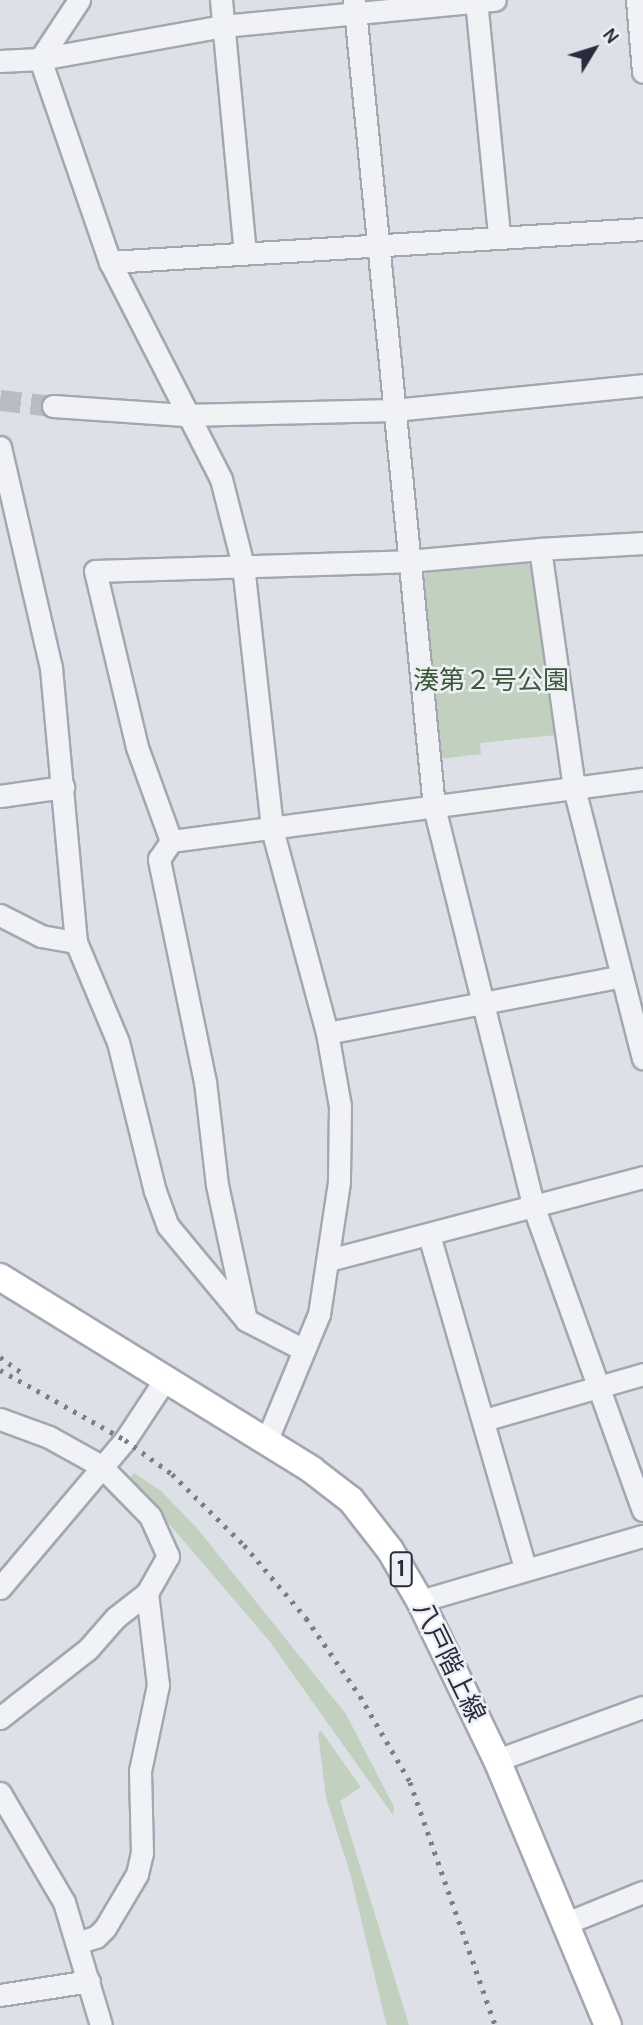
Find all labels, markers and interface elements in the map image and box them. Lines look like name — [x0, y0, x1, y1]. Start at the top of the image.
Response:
north arrow — [559, 14, 629, 84]
text: N — [598, 24, 623, 48]
park label: 湊第２号公園 — [413, 665, 569, 697]
road number: 1 — [389, 1548, 413, 1590]
street label: 八戸階上線 — [406, 1597, 492, 1727]

